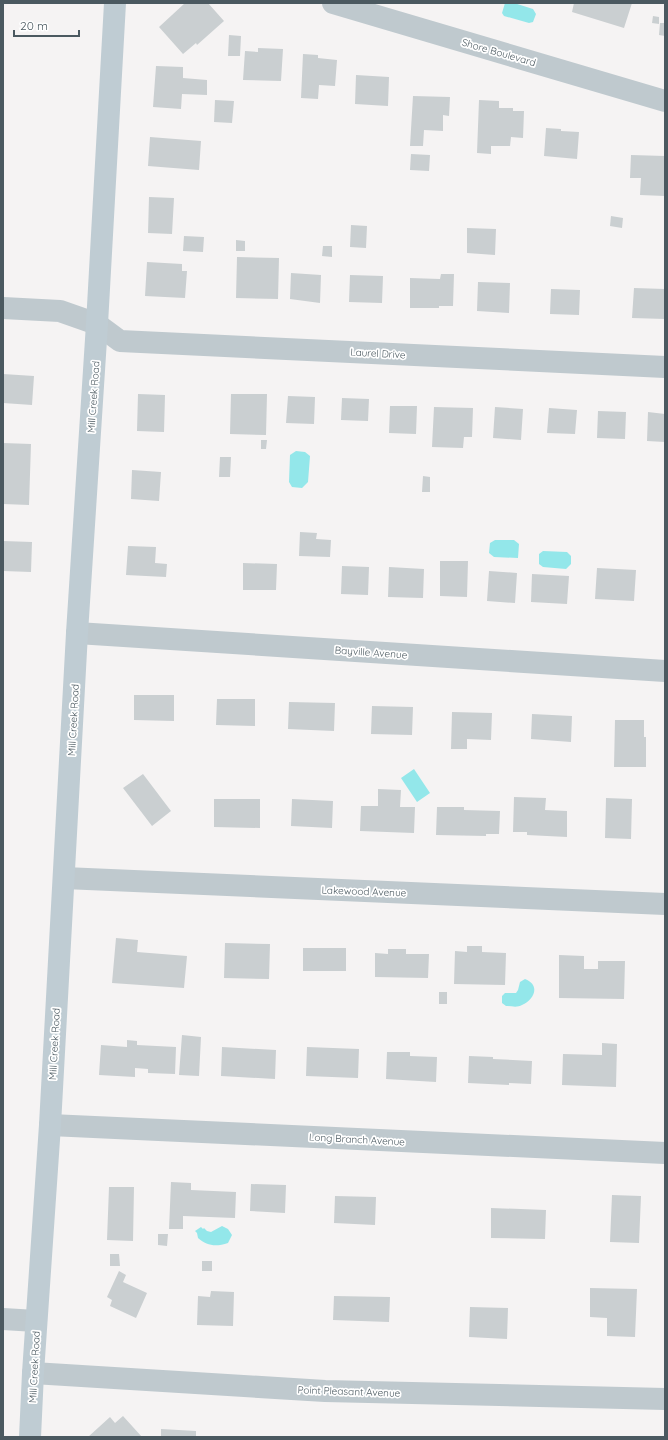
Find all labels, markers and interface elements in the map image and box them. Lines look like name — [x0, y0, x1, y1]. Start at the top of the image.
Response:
scale bar — [14, 12, 79, 38]
text: 20 m — [20, 18, 48, 33]
street label: Shore Boulevard — [460, 36, 537, 69]
street label: Laurel Drive — [350, 346, 406, 361]
street label: Mill Creek Road — [85, 361, 102, 433]
street label: Bayville Avenue — [334, 643, 408, 662]
street label: Mill Creek Road — [65, 684, 82, 756]
street label: Lakewood Avenue — [321, 884, 407, 899]
street label: Mill Creek Road — [46, 1008, 63, 1080]
street label: Long Branch Avenue — [309, 1130, 406, 1149]
street label: Mill Creek Road — [26, 1331, 43, 1403]
street label: Point Pleasant Avenue — [297, 1383, 401, 1400]

